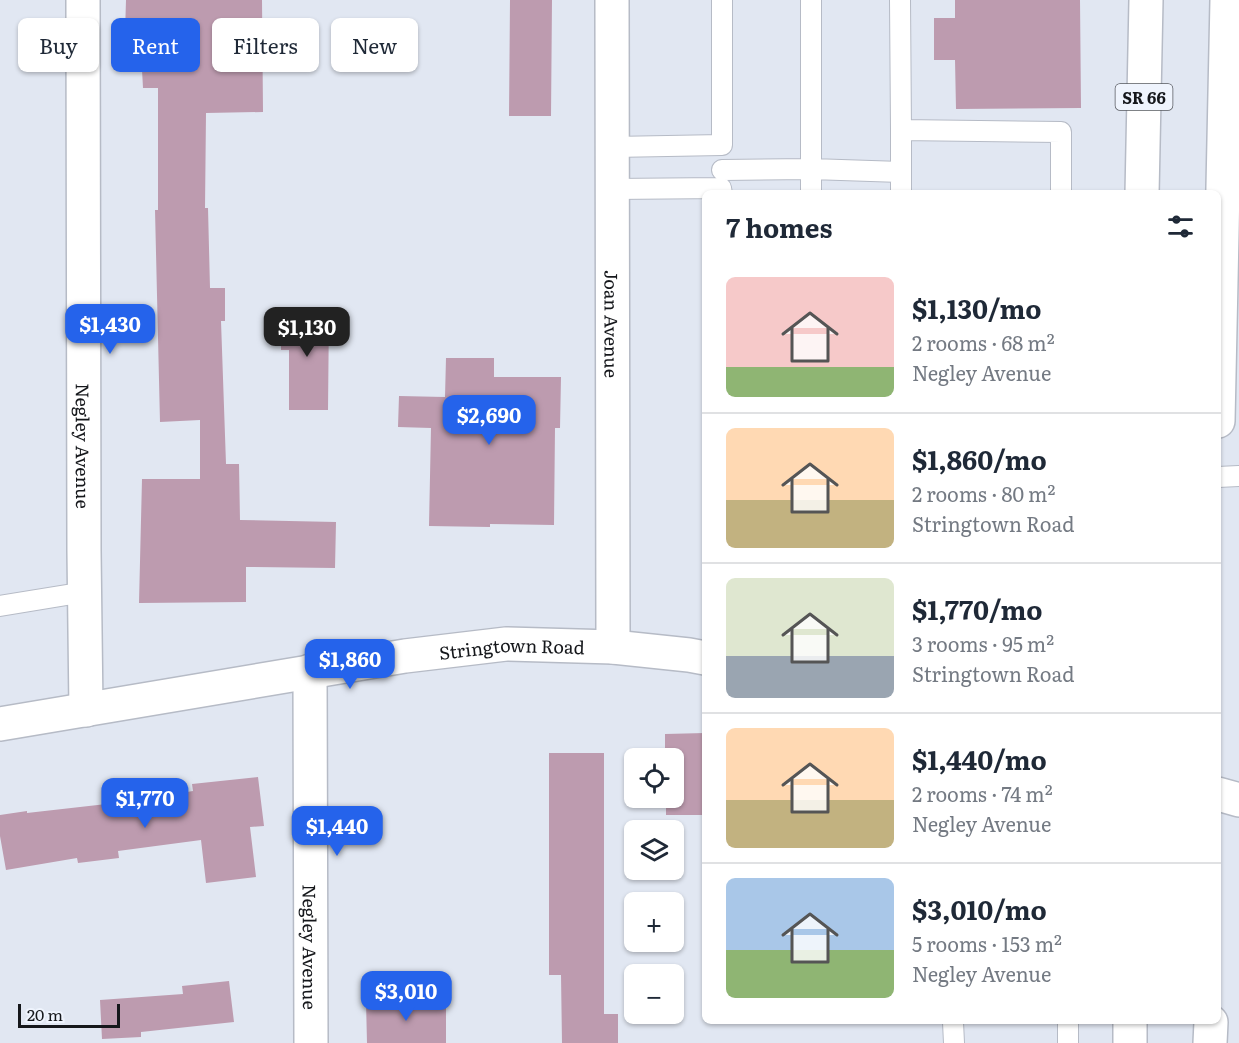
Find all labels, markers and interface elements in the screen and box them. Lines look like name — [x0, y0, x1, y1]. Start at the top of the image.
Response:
chip: Buy — [18, 18, 99, 72]
chip: Rent — [111, 18, 200, 72]
chip: Filters — [212, 18, 319, 72]
chip: New — [331, 18, 418, 72]
road number: SR 66 — [1116, 84, 1172, 110]
text: 7 homes — [726, 207, 832, 246]
icon: filters — [1164, 210, 1197, 243]
street label: Joan Avenue — [599, 270, 626, 378]
text: $1,130/mo — [912, 288, 1041, 327]
icon: home — [774, 301, 846, 373]
pin: $1,430 — [61, 304, 159, 355]
pin: $1,130 — [258, 307, 356, 358]
text: $1,430 — [79, 308, 141, 338]
text: $1,130 — [278, 311, 336, 341]
text: 2 rooms · 68 m² — [912, 327, 1055, 357]
text: Negley Avenue — [912, 357, 1051, 387]
street label: Negley Avenue — [70, 383, 97, 509]
pin: $2,690 — [440, 395, 538, 446]
text: $2,690 — [457, 399, 521, 429]
text: $1,860/mo — [912, 439, 1047, 478]
icon: home — [774, 452, 846, 524]
text: 2 rooms · 80 m² — [912, 478, 1055, 508]
text: Stringtown Road — [912, 508, 1074, 538]
text: $1,770/mo — [912, 589, 1042, 628]
icon: home — [774, 602, 846, 674]
text: 3 rooms · 95 m² — [912, 628, 1054, 658]
street label: Stringtown Road — [437, 630, 585, 665]
pin: $1,860 — [301, 639, 399, 690]
text: $1,860 — [319, 643, 381, 673]
text: Stringtown Road — [912, 658, 1074, 688]
text: $1,440/mo — [912, 739, 1047, 778]
map controls — [624, 748, 684, 1024]
button: locate — [624, 748, 684, 808]
icon: home — [774, 752, 846, 824]
pin: $1,770 — [96, 778, 194, 829]
text: 2 rooms · 74 m² — [912, 778, 1053, 808]
text: $1,770 — [115, 782, 175, 812]
pin: $1,440 — [288, 806, 386, 857]
text: Negley Avenue — [912, 808, 1051, 838]
text: $1,440 — [306, 810, 368, 840]
button: layers — [624, 820, 684, 880]
street label: Negley Avenue — [297, 884, 324, 1010]
text: $3,010/mo — [912, 889, 1047, 928]
button: + — [624, 892, 684, 952]
icon: home — [774, 902, 846, 974]
text: 5 rooms · 153 m² — [912, 928, 1062, 958]
text: Negley Avenue — [912, 958, 1051, 988]
button: − — [624, 964, 684, 1024]
pin: $3,010 — [357, 971, 455, 1022]
text: $3,010 — [375, 975, 437, 1005]
scale bar — [18, 1001, 120, 1028]
text: 20 m — [27, 1002, 63, 1026]

